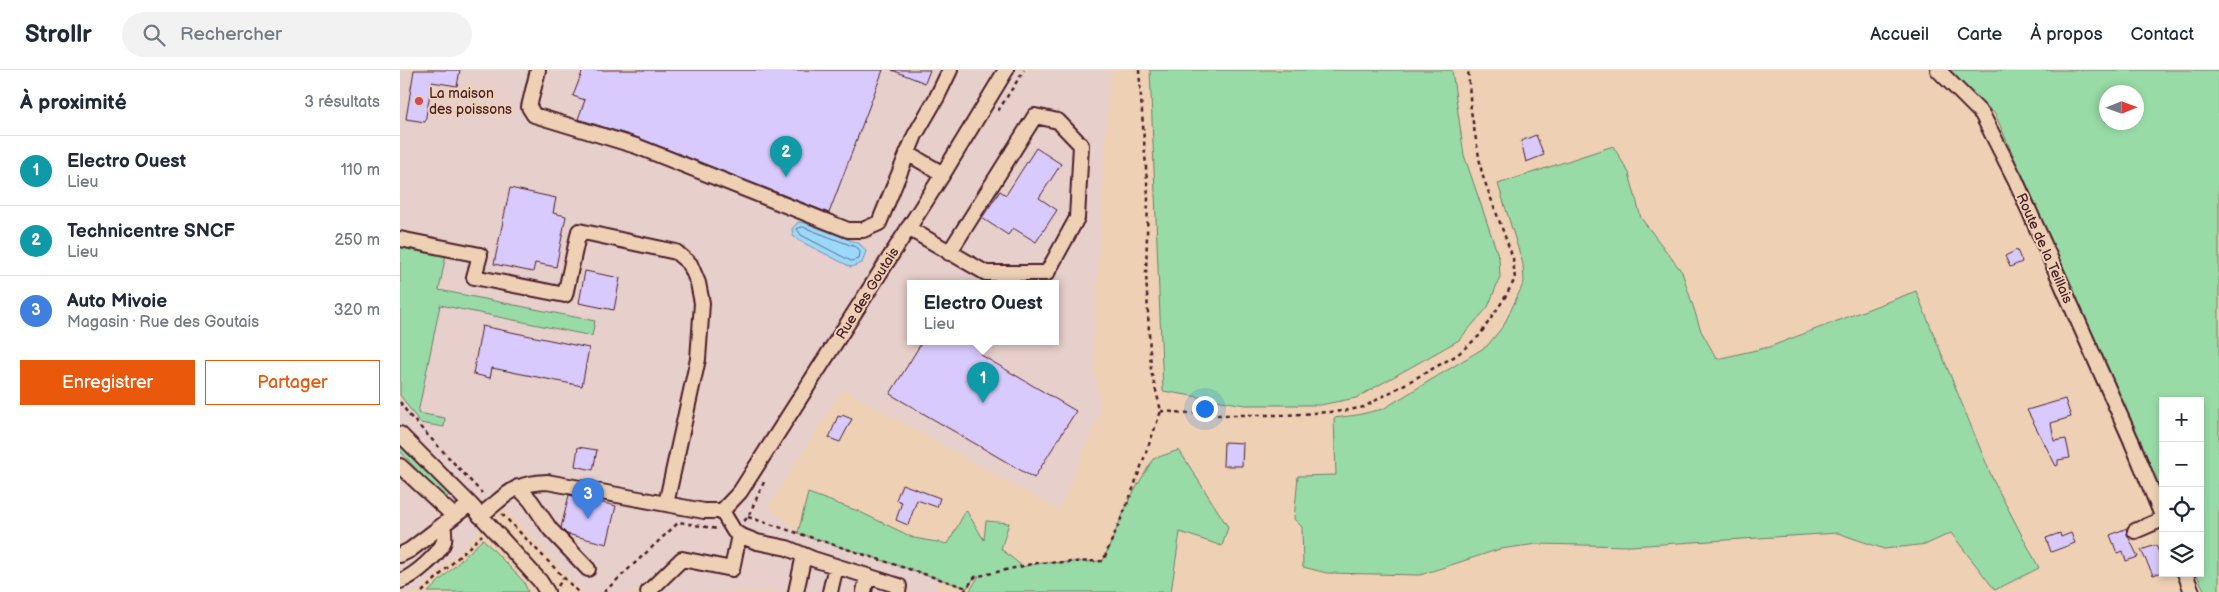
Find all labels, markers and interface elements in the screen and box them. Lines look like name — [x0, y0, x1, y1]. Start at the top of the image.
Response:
search box — [122, 12, 472, 57]
text: Strollr — [25, 20, 92, 49]
icon: search — [140, 21, 168, 49]
text: Rechercher — [180, 23, 282, 46]
text: Accueil — [1870, 24, 1929, 45]
text: Carte — [1957, 24, 2002, 45]
text: À propos — [2030, 24, 2103, 45]
text: Contact — [2131, 24, 2194, 45]
place label: La maison des poissons — [429, 85, 512, 118]
north arrow — [2099, 85, 2144, 130]
text: À proximité — [20, 90, 127, 115]
text: 3 résultats — [304, 93, 380, 112]
marker: La maison des poissons — [413, 95, 425, 107]
pin: 2 — [770, 136, 802, 177]
text: Electro Ouest — [67, 150, 186, 173]
text: 1 — [33, 161, 39, 180]
text: 110 m — [341, 161, 380, 180]
text: Lieu — [67, 173, 98, 192]
street label: Route de la Teillais — [2013, 191, 2076, 306]
text: Technicentre SNCF — [67, 220, 235, 243]
text: 2 — [31, 231, 41, 250]
text: 250 m — [334, 231, 380, 250]
text: Lieu — [67, 243, 98, 262]
street label: Rue des Goutais — [832, 244, 902, 342]
popup — [907, 280, 1059, 345]
text: Auto Mivoie — [67, 290, 167, 313]
text: Electro Ouest — [923, 292, 1043, 315]
text: 3 — [31, 301, 41, 320]
text: 320 m — [334, 301, 380, 320]
text: Magasin · Rue des Goutais — [67, 313, 259, 332]
text: Lieu — [923, 315, 955, 334]
button: Enregistrer — [20, 360, 195, 405]
button: Partager — [205, 360, 380, 405]
pin: 1 — [967, 362, 999, 403]
your location — [1192, 396, 1218, 422]
map controls — [2159, 397, 2204, 577]
button: + — [2159, 397, 2204, 442]
button: − — [2159, 442, 2204, 487]
pin: 3 — [572, 478, 604, 519]
button: locate — [2159, 487, 2204, 532]
button: layers — [2159, 532, 2204, 577]

